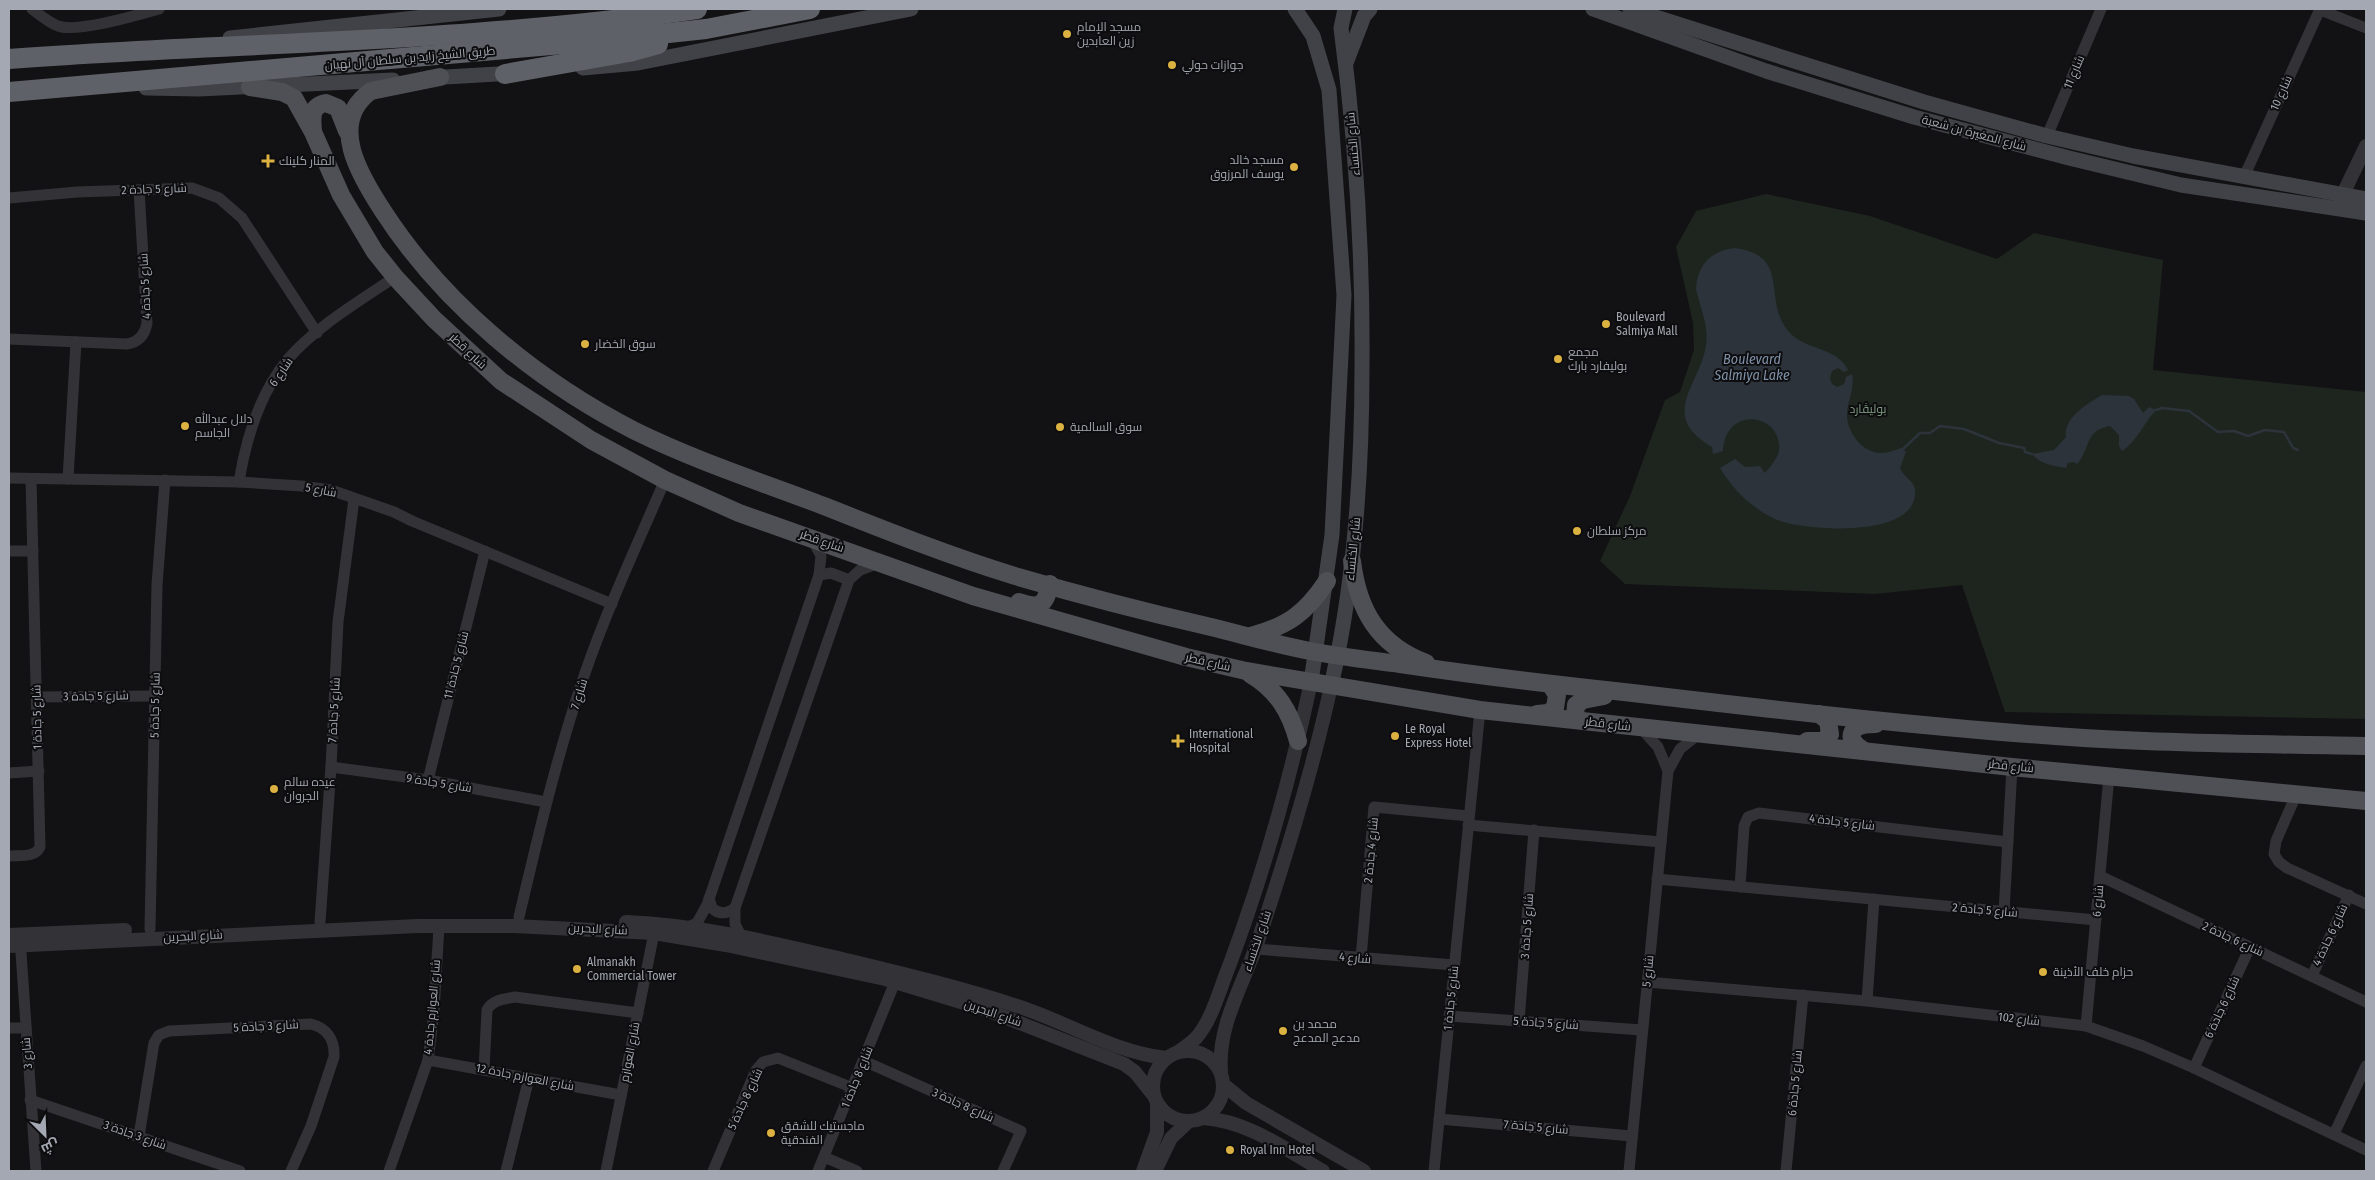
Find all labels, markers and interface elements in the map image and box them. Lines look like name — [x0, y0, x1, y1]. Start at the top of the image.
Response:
place label: مسجد الإمام زين العابدين — [1077, 20, 1141, 48]
marker: مسجد الإمام زين العابدين — [1061, 28, 1073, 40]
street label: طريق الشيخ زايد بن سلطان آل نهيان — [324, 44, 496, 73]
street label: شارع 11 — [2061, 53, 2088, 91]
place label: جوازات حولي — [1182, 58, 1243, 75]
marker: جوازات حولي — [1166, 59, 1178, 71]
street label: شارع 10 — [2267, 73, 2296, 113]
street label: شارع الخنساء — [1343, 111, 1364, 176]
street label: شارع المغيرة بن شعبة — [1920, 112, 2028, 155]
place label: مسجد خالد يوسف المرزوق — [1210, 153, 1285, 181]
marker: المنار كلينك — [261, 154, 275, 168]
place label: المنار كلينك — [279, 154, 335, 168]
marker: مسجد خالد يوسف المرزوق — [1288, 161, 1300, 173]
street label: شارع 5 جادة 2 — [121, 181, 187, 198]
street label: شارع 5 جادة 4 — [136, 253, 155, 319]
place label: Boulevard Salmiya Mall — [1616, 310, 1678, 338]
marker: Boulevard Salmiya Mall — [1600, 318, 1612, 330]
street label: شارع قطر — [445, 330, 490, 373]
place label: سوق الخضار — [594, 337, 656, 351]
marker: سوق الخضار — [579, 338, 591, 350]
place label: مجمع بوليفارد بارك — [1568, 345, 1627, 373]
water label: Boulevard Salmiya Lake — [1713, 351, 1790, 384]
marker: مجمع بوليفارد بارك — [1552, 353, 1564, 365]
street label: شارع 6 — [266, 355, 297, 390]
park label: بوليڤارد — [1849, 402, 1887, 416]
place label: دلال عبدالله الجاسم — [195, 411, 252, 441]
marker: دلال عبدالله الجاسم — [179, 420, 191, 432]
place label: سوق السالمية — [1070, 420, 1142, 434]
marker: سوق السالمية — [1054, 421, 1066, 433]
street label: شارع 5 — [304, 480, 338, 501]
street label: شارع الخنساء — [1343, 516, 1364, 582]
place label: مركز سلطان — [1587, 524, 1646, 538]
marker: مركز سلطان — [1571, 525, 1583, 537]
street label: شارع قطر — [797, 527, 846, 556]
street label: شارع 5 جادة 11 — [441, 630, 472, 701]
street label: شارع قطر — [1183, 650, 1232, 675]
street label: شارع 5 جادة 5 — [147, 672, 164, 738]
street label: شارع 5 جادة 7 — [325, 677, 344, 743]
street label: شارع 7 — [568, 677, 591, 711]
street label: شارع 5 جادة 1 — [29, 684, 46, 750]
street label: شارع 5 جادة 3 — [63, 688, 129, 705]
street label: شارع قطر — [1583, 714, 1632, 735]
place label: Le Royal Express Hotel — [1405, 722, 1471, 750]
place label: International Hospital — [1189, 727, 1253, 755]
marker: Le Royal Express Hotel — [1389, 730, 1401, 742]
marker: International Hospital — [1171, 734, 1185, 748]
street label: شارع قطر — [1986, 757, 2035, 776]
street label: شارع 5 جادة 9 — [405, 771, 473, 796]
place label: عيده سالم الجروان — [284, 775, 336, 803]
marker: عيده سالم الجروان — [268, 783, 280, 795]
street label: شارع 5 جادة 4 — [1808, 811, 1876, 834]
street label: شارع 4 جادة 2 — [1361, 817, 1382, 883]
street label: شارع 6 — [2090, 884, 2107, 918]
street label: شارع 5 جادة 3 — [1518, 893, 1537, 959]
street label: شارع 5 جادة 2 — [1952, 900, 2018, 921]
street label: شارع 6 جادة 4 — [2310, 902, 2351, 969]
street label: شارع الخنساء — [1240, 909, 1275, 974]
street label: شارع 6 جادة 2 — [2200, 919, 2266, 960]
street label: شارع البحرين — [568, 920, 628, 939]
street label: شارع البحرين — [163, 927, 223, 946]
street label: شارع 4 — [1338, 950, 1372, 967]
street label: شارع 5 — [1639, 954, 1658, 988]
place label: Almanakh Commercial Tower — [587, 955, 677, 983]
street label: شارع العوازم جادة 4 — [421, 959, 444, 1055]
marker: Almanakh Commercial Tower — [571, 963, 583, 975]
street label: شارع 5 جادة 1 — [1441, 965, 1462, 1031]
place label: حزام خلف الأذينة — [2053, 965, 2133, 980]
marker: حزام خلف الأذينة — [2037, 966, 2049, 978]
street label: شارع 6 جادة 6 — [2202, 974, 2243, 1041]
street label: شارع البحرين — [962, 997, 1023, 1030]
street label: شارع 102 — [1997, 1009, 2041, 1030]
street label: شارع 5 جادة 5 — [1513, 1014, 1579, 1033]
street label: شارع 3 جادة 5 — [233, 1017, 299, 1036]
place label: محمد بن مدعج المدعج — [1293, 1017, 1360, 1046]
street label: شارع العوازم — [617, 1021, 644, 1083]
marker: محمد بن مدعج المدعج — [1277, 1025, 1289, 1037]
street label: شارع 3 — [19, 1037, 36, 1069]
street label: شارع 8 جادة 1 — [838, 1044, 877, 1110]
street label: شارع 5 جادة 6 — [1785, 1049, 1806, 1117]
street label: شارع العوازم جادة 12 — [475, 1061, 575, 1094]
street label: شارع 8 جادة 5 — [725, 1066, 766, 1132]
street label: شارع 8 جادة 3 — [930, 1085, 996, 1126]
north arrow — [20, 1110, 70, 1160]
street label: شارع 5 جادة 7 — [1503, 1117, 1569, 1138]
street label: شارع 3 جادة 3 — [101, 1118, 168, 1153]
place label: ماجستيك للشقق الفندقية — [781, 1119, 865, 1147]
marker: ماجستيك للشقق الفندقية — [765, 1127, 777, 1139]
text: ش — [38, 1135, 62, 1158]
place label: Royal Inn Hotel — [1240, 1143, 1315, 1157]
marker: Royal Inn Hotel — [1224, 1144, 1236, 1156]

